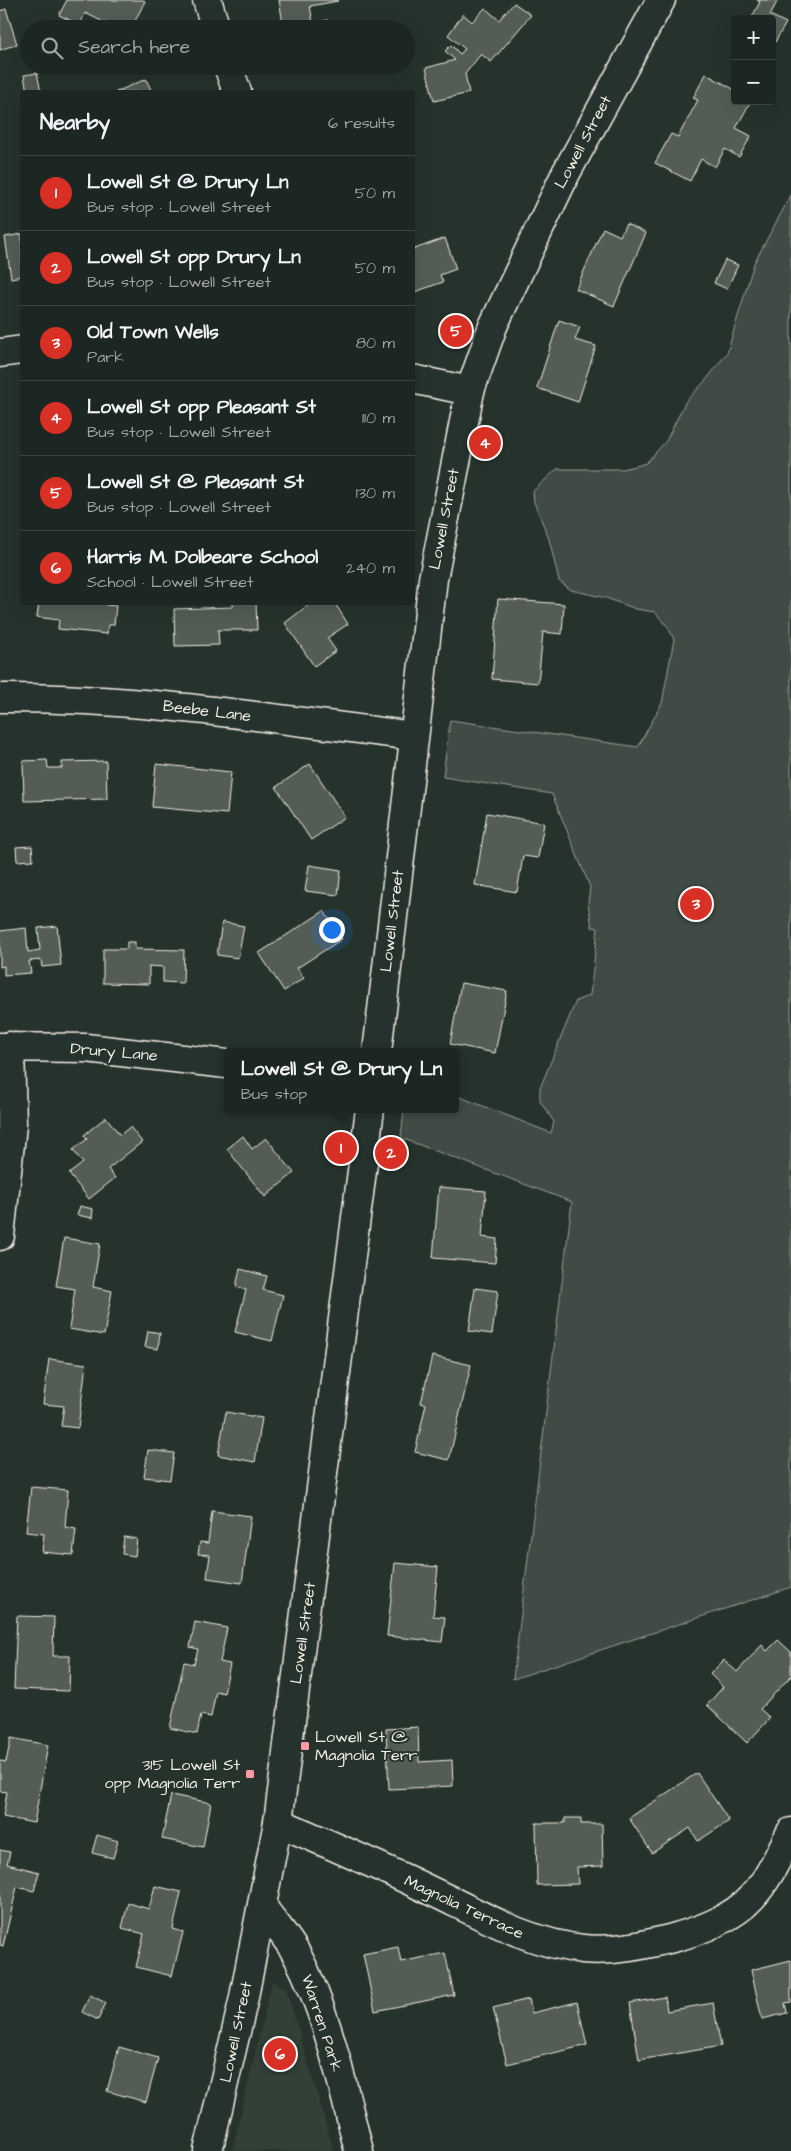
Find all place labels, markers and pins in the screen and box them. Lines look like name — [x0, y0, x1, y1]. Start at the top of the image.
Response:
pin: 5 — [440, 312, 472, 350]
pin: 4 — [469, 424, 501, 462]
pin: 3 — [680, 885, 712, 923]
pin: 1 — [325, 1129, 357, 1167]
pin: 2 — [375, 1134, 407, 1172]
place label: Lowell St @ Magnolia Terr — [315, 1726, 418, 1767]
marker: Lowell St @ Magnolia Terr — [299, 1740, 311, 1752]
place label: 315 Lowell St opp Magnolia Terr — [104, 1754, 241, 1795]
marker: 315 Lowell St opp Magnolia Terr — [244, 1768, 256, 1780]
pin: 6 — [264, 2035, 296, 2073]

